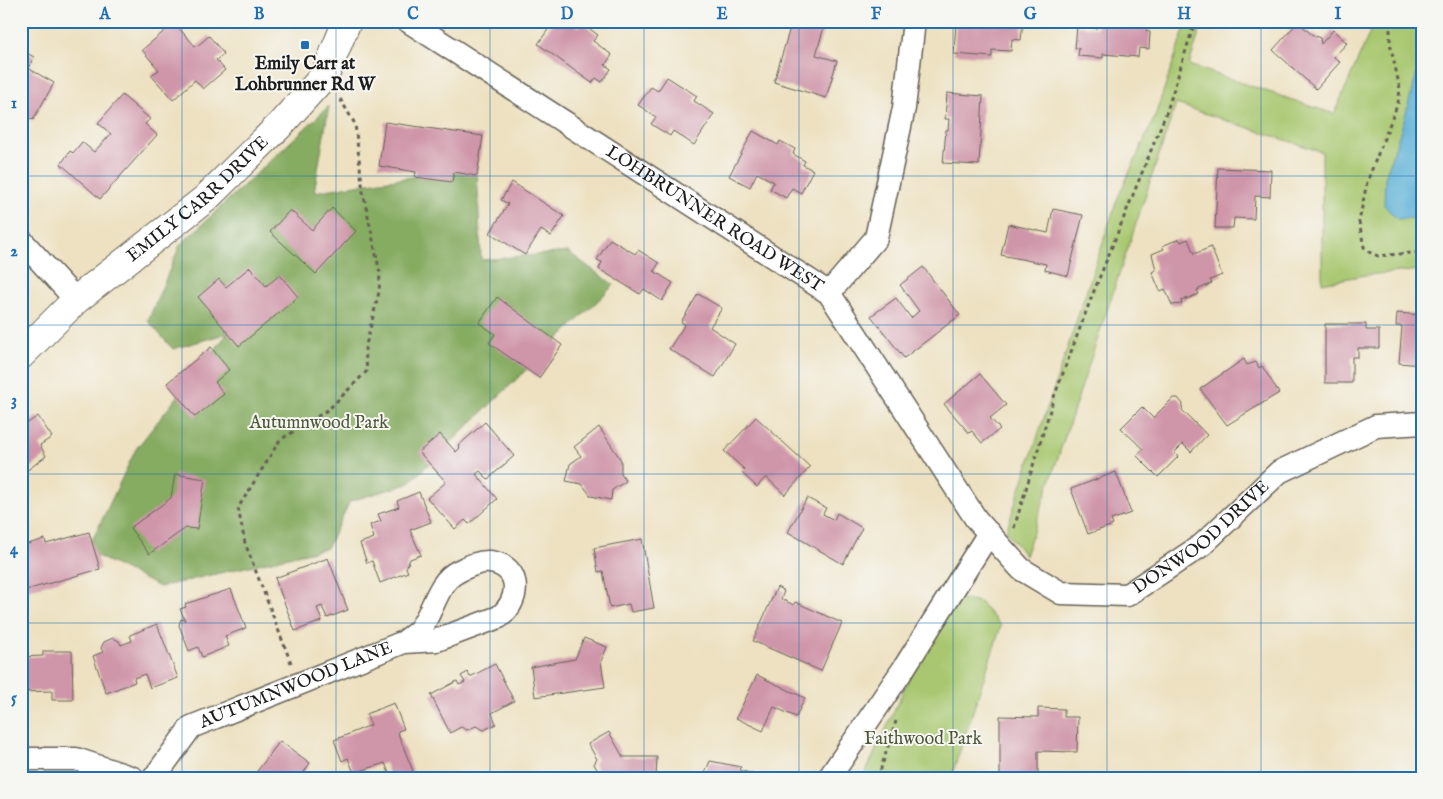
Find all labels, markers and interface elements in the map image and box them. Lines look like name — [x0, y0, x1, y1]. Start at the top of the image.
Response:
text: A — [99, 5, 112, 25]
text: B — [254, 5, 265, 25]
text: C — [407, 5, 419, 25]
text: D — [561, 5, 574, 25]
text: E — [716, 5, 728, 25]
text: F — [871, 5, 882, 25]
text: G — [1024, 5, 1037, 25]
text: H — [1177, 5, 1191, 25]
text: I — [1335, 5, 1342, 25]
marker: Emily Carr at Lohbrunner Rd W — [299, 39, 311, 51]
place label: Emily Carr at Lohbrunner Rd W — [235, 53, 377, 97]
text: 1 — [11, 94, 17, 114]
street label: EMILY CARR DRIVE — [122, 131, 274, 267]
street label: LOHBRUNNER ROAD WEST — [601, 140, 828, 298]
text: 2 — [10, 242, 18, 262]
text: 3 — [11, 391, 17, 411]
park label: Autumnwood Park — [248, 412, 389, 435]
street label: DONWOOD DRIVE — [1128, 475, 1274, 599]
text: 4 — [10, 540, 19, 560]
street label: AUTUMNWOOD LANE — [195, 636, 396, 734]
text: 5 — [11, 689, 17, 709]
park label: Faithwood Park — [864, 728, 982, 751]

